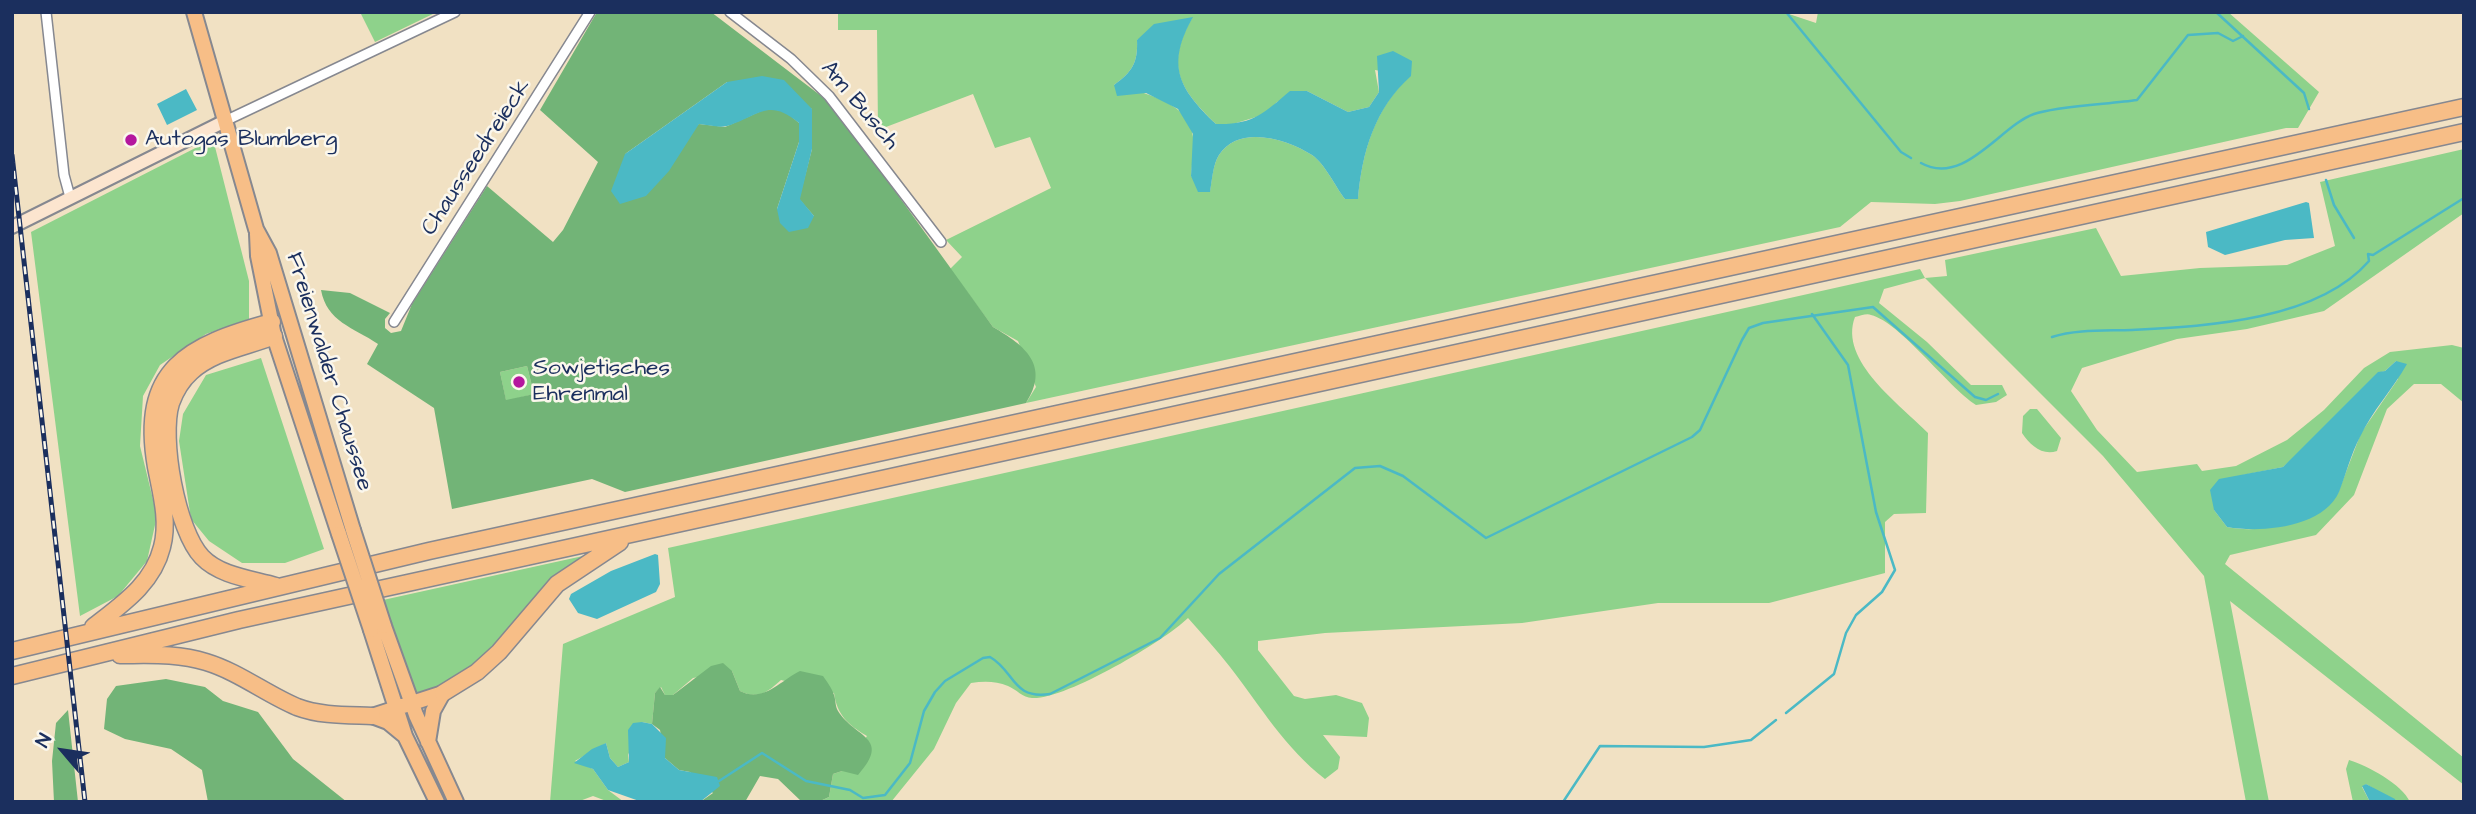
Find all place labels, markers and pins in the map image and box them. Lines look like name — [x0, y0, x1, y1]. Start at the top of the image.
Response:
place label: Autogas Blumberg — [145, 126, 337, 154]
marker: Autogas Blumberg — [123, 132, 139, 148]
place label: Sowjetisches Ehrenmal — [533, 355, 670, 409]
marker: Sowjetisches Ehrenmal — [511, 374, 527, 390]

